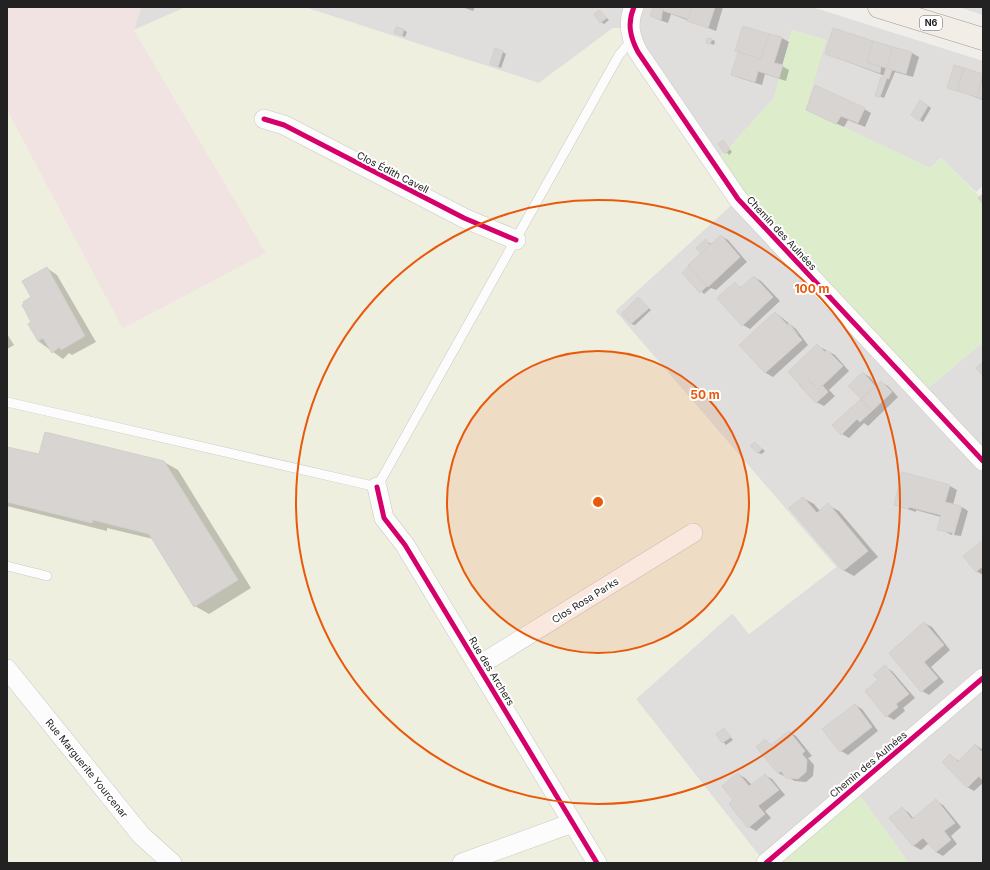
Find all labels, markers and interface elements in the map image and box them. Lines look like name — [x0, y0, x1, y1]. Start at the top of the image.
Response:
road number: N6 — [920, 16, 942, 30]
street label: Clos Édith Cavell — [355, 148, 431, 195]
street label: Chemin des Aulnées — [745, 193, 819, 273]
text: 100 m — [794, 281, 830, 296]
text: 50 m — [690, 387, 720, 402]
centre of rings — [591, 495, 605, 509]
street label: Clos Rosa Parks — [549, 575, 621, 625]
street label: Rue des Archers — [467, 634, 517, 708]
street label: Rue Marguerite Yourcenar — [43, 716, 131, 820]
street label: Chemin des Aulnées — [827, 728, 909, 800]

